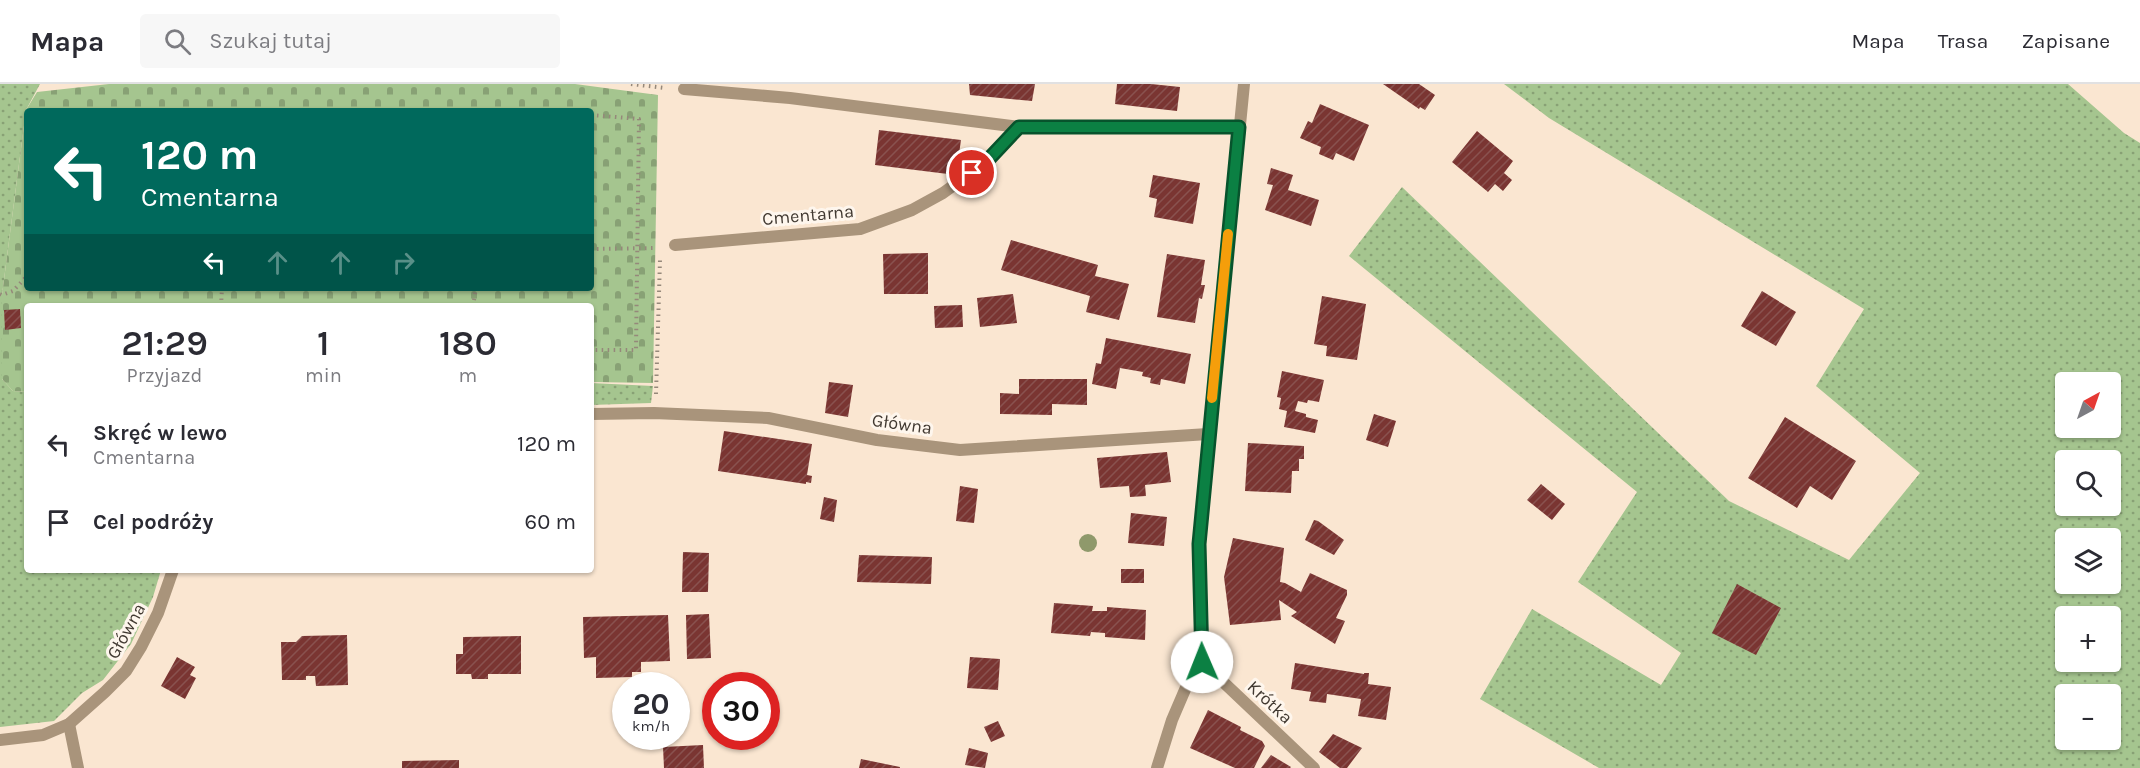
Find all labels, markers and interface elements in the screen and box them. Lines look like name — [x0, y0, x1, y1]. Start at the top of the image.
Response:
search box — [140, 14, 560, 68]
text: Mapa — [30, 25, 104, 58]
icon: search — [161, 25, 194, 58]
text: Szukaj tutaj — [209, 28, 332, 54]
text: Mapa — [1852, 29, 1905, 53]
text: Trasa — [1938, 29, 1988, 53]
text: Zapisane — [2021, 29, 2110, 53]
text: 120 m — [141, 130, 258, 180]
icon: left — [42, 132, 120, 210]
pin — [946, 147, 997, 198]
icon: arrive — [955, 156, 988, 189]
text: Cmentarna — [141, 181, 279, 213]
street label: Cmentarna — [761, 200, 855, 230]
icon: left — [198, 246, 231, 279]
icon: ahead — [261, 246, 294, 279]
icon: ahead — [324, 246, 357, 279]
icon: right — [387, 246, 420, 279]
text: 21:29 — [121, 322, 208, 364]
text: 1 — [317, 322, 330, 364]
text: 180 — [439, 322, 497, 364]
text: Przyjazd — [127, 364, 202, 387]
text: min — [305, 364, 342, 387]
text: m — [459, 364, 477, 387]
north arrow — [2055, 372, 2121, 438]
map controls — [2055, 372, 2121, 750]
street label: Główna — [871, 409, 933, 439]
text: Skręć w lewo — [93, 420, 227, 446]
icon: left — [42, 428, 75, 461]
text: 120 m — [517, 431, 576, 457]
text: Cmentarna — [93, 446, 195, 469]
button: search — [2055, 450, 2121, 516]
icon: arrive — [42, 506, 75, 539]
text: Cel podróży — [93, 509, 213, 535]
text: 60 m — [525, 509, 576, 535]
button: layers — [2055, 528, 2121, 594]
street label: Główna — [102, 599, 150, 663]
button: + — [2055, 606, 2121, 672]
position arrow — [1170, 630, 1234, 694]
speed limit sign: 30 — [702, 672, 780, 750]
street label: Krótka — [1243, 676, 1297, 728]
button: − — [2055, 684, 2121, 750]
text: 20 — [632, 686, 670, 722]
text: km/h — [632, 717, 670, 735]

